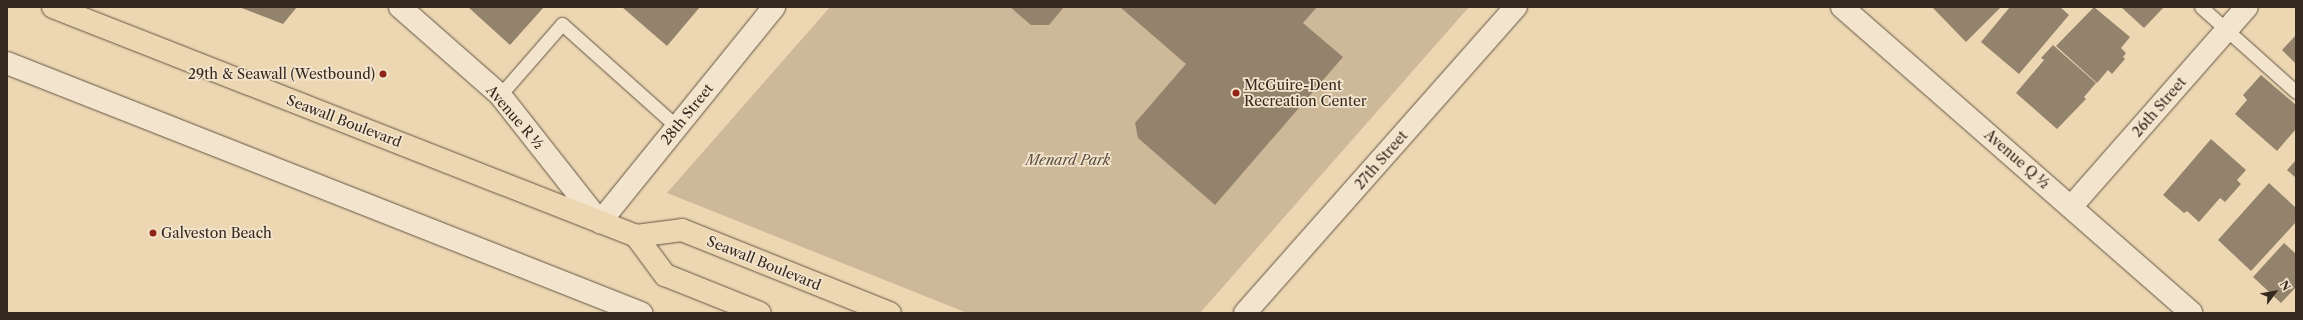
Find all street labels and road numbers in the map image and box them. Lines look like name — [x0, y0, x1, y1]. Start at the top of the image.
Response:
street label: 26th Street — [2129, 74, 2189, 140]
street label: 28th Street — [657, 80, 717, 148]
street label: Avenue R ½ — [483, 82, 547, 152]
street label: Seawall Boulevard — [284, 91, 404, 151]
street label: Avenue Q ½ — [1981, 126, 2053, 192]
street label: 27th Street — [1351, 127, 1411, 193]
street label: Seawall Boulevard — [705, 232, 823, 294]

